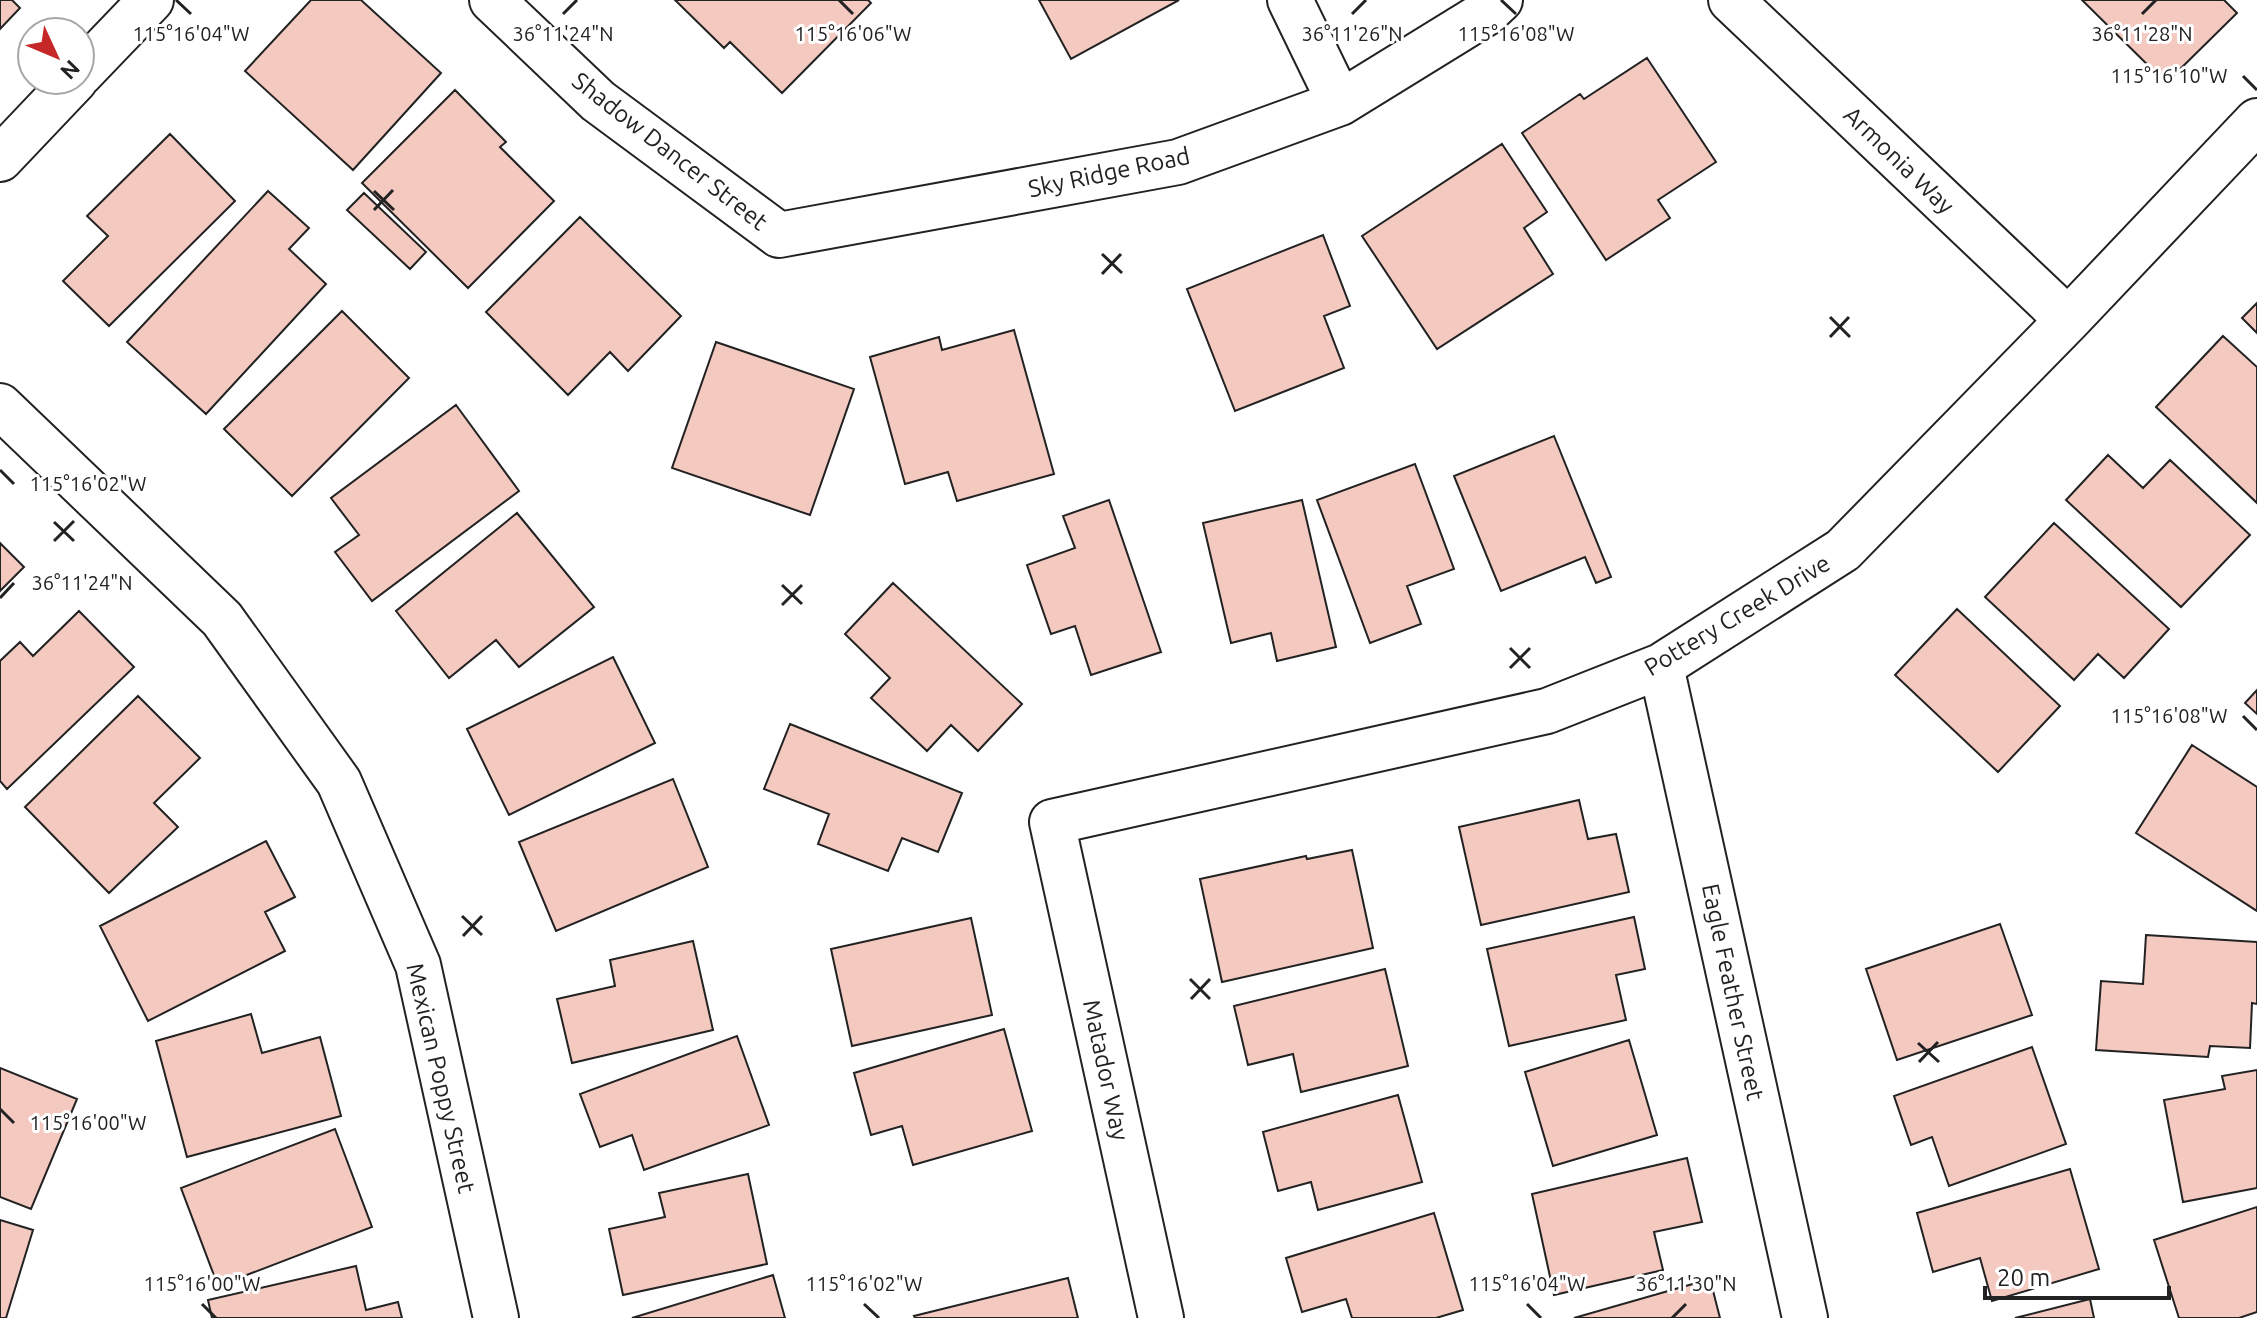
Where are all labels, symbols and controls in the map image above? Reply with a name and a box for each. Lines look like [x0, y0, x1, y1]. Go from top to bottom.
north arrow [16, 16, 96, 96]
text: 115°16'04"W [133, 22, 249, 45]
text: 36°11'24"N [512, 22, 614, 45]
text: 115°16'06"W [795, 22, 911, 45]
text: 36°11'26"N [1301, 22, 1403, 45]
text: 115°16'08"W [1458, 22, 1574, 45]
text: 36°11'28"N [2091, 22, 2193, 45]
text: N [56, 56, 85, 85]
text: 115°16'10"W [2111, 64, 2227, 87]
street label: Shadow Dancer Street [567, 67, 773, 236]
street label: Armonia Way [1838, 101, 1960, 219]
street label: Sky Ridge Road [1026, 142, 1192, 202]
text: 115°16'02"W [30, 472, 146, 495]
street label: Pottery Creek Drive [1639, 549, 1835, 681]
text: 36°11'24"N [31, 571, 133, 594]
text: 115°16'08"W [2111, 704, 2227, 727]
street label: Eagle Feather Street [1697, 881, 1769, 1103]
street label: Mexican Poppy Street [401, 961, 481, 1196]
street label: Matador Way [1078, 997, 1134, 1143]
text: 115°16'00"W [30, 1111, 146, 1134]
scale bar [1985, 1250, 2169, 1300]
text: 20 m [1997, 1264, 2050, 1291]
text: 115°16'00"W [144, 1272, 260, 1295]
text: 115°16'02"W [806, 1272, 922, 1295]
text: 115°16'04"W [1469, 1272, 1585, 1295]
text: 36°11'30"N [1635, 1272, 1737, 1295]

